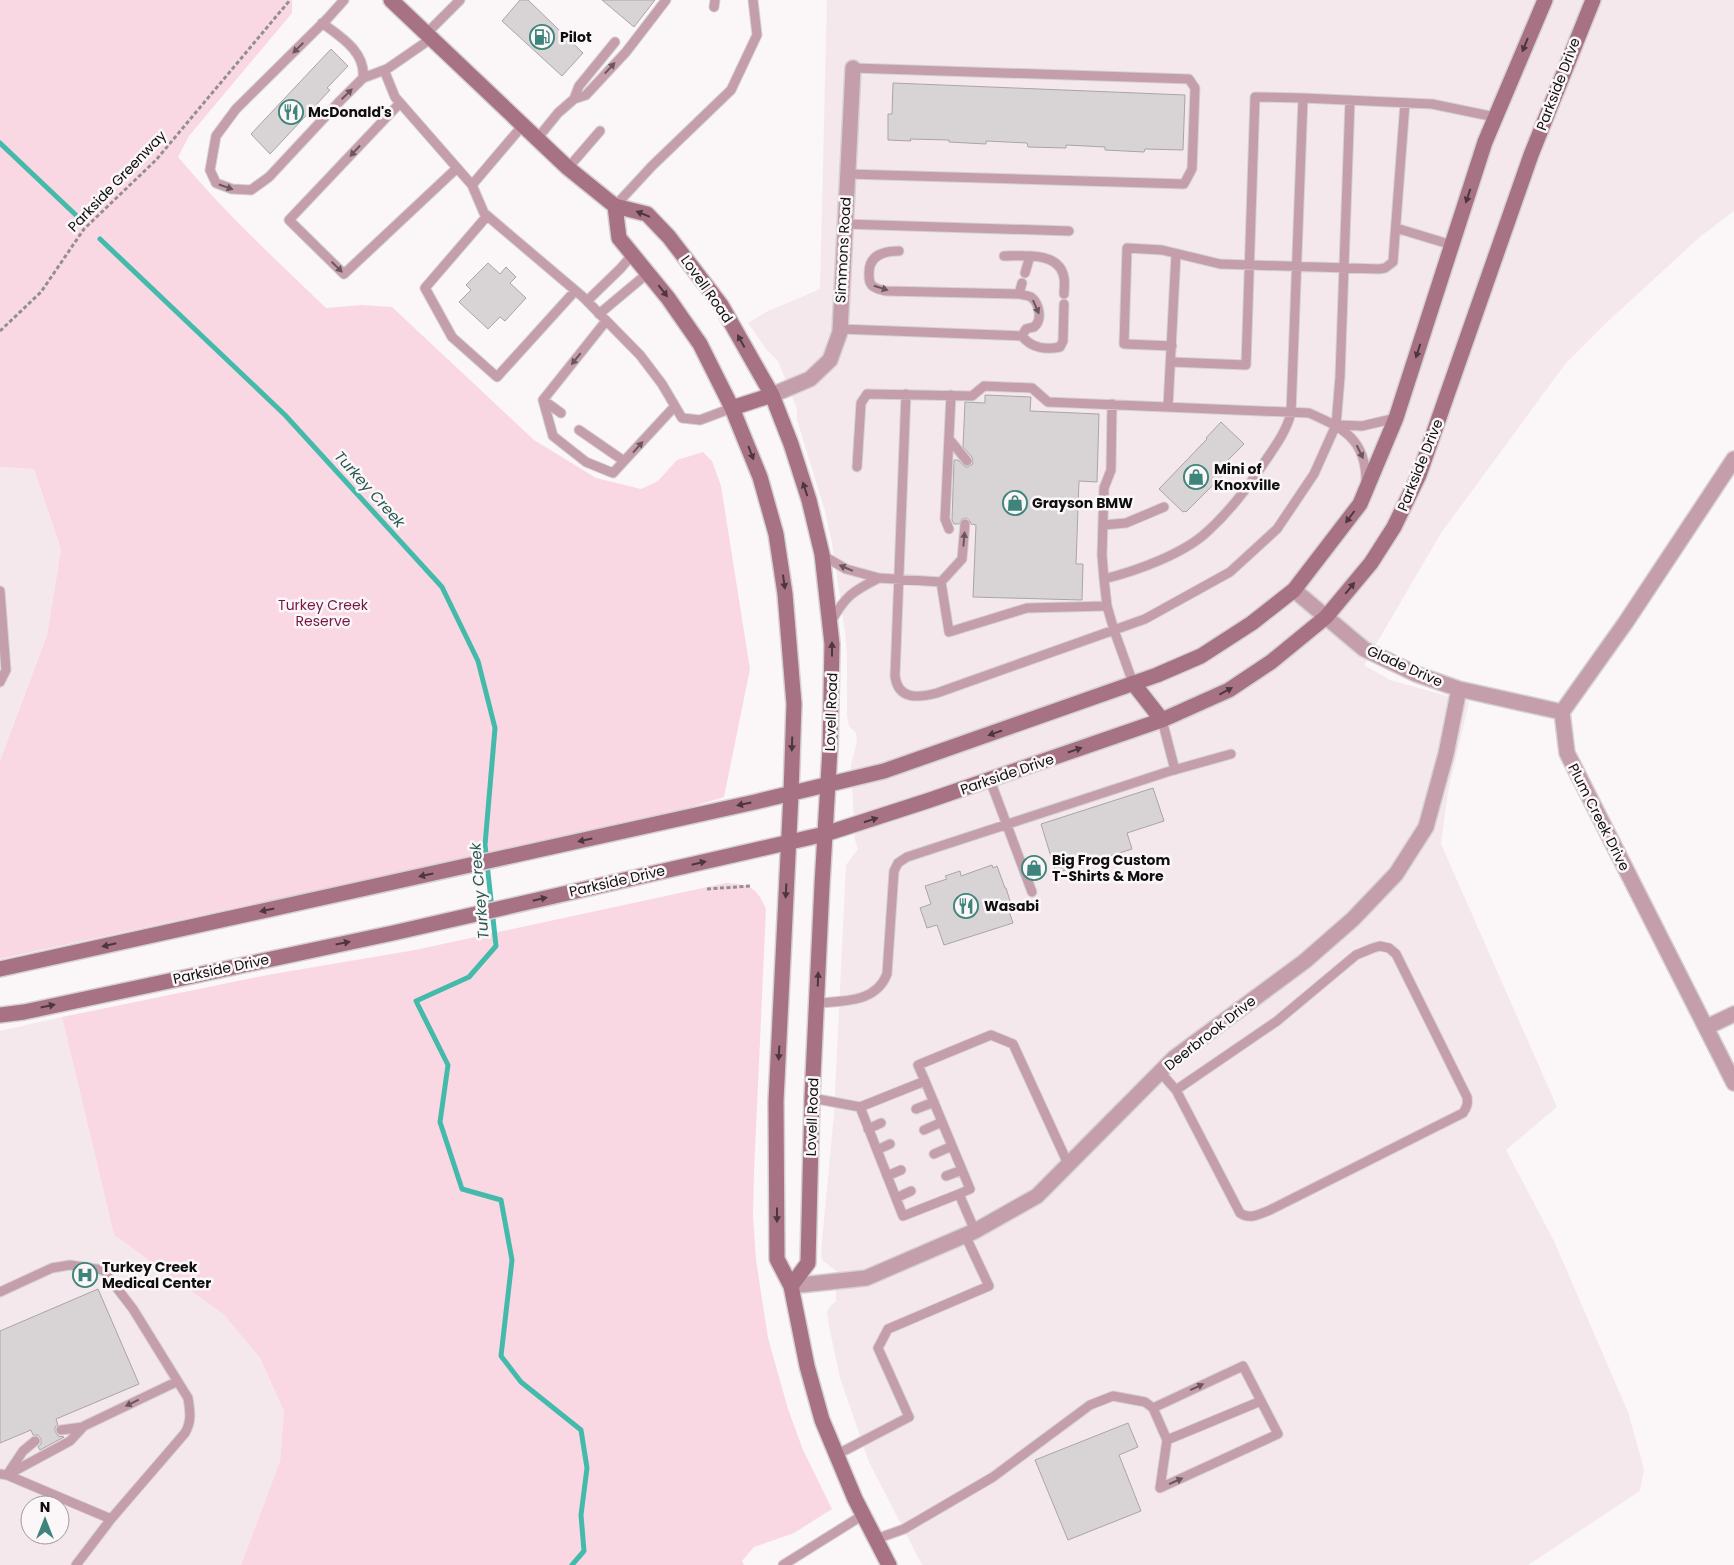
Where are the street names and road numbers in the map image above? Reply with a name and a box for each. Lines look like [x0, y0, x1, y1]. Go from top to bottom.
street label: Parkside Drive [1531, 34, 1585, 133]
street label: Parkside Greenway [63, 126, 171, 236]
street label: Simmons Road [830, 197, 856, 303]
street label: Lovell Road [676, 251, 738, 327]
street label: Parkside Drive [1392, 416, 1448, 514]
street label: Glade Drive [1364, 640, 1446, 692]
street label: Lovell Road [820, 672, 842, 752]
street label: Parkside Drive [958, 749, 1057, 799]
street label: Plum Creek Drive [1563, 760, 1635, 874]
street label: Parkside Drive [567, 860, 667, 902]
street label: Parkside Drive [171, 949, 271, 989]
street label: Deerbrook Drive [1160, 991, 1260, 1075]
street label: Lovell Road [801, 1077, 823, 1157]

